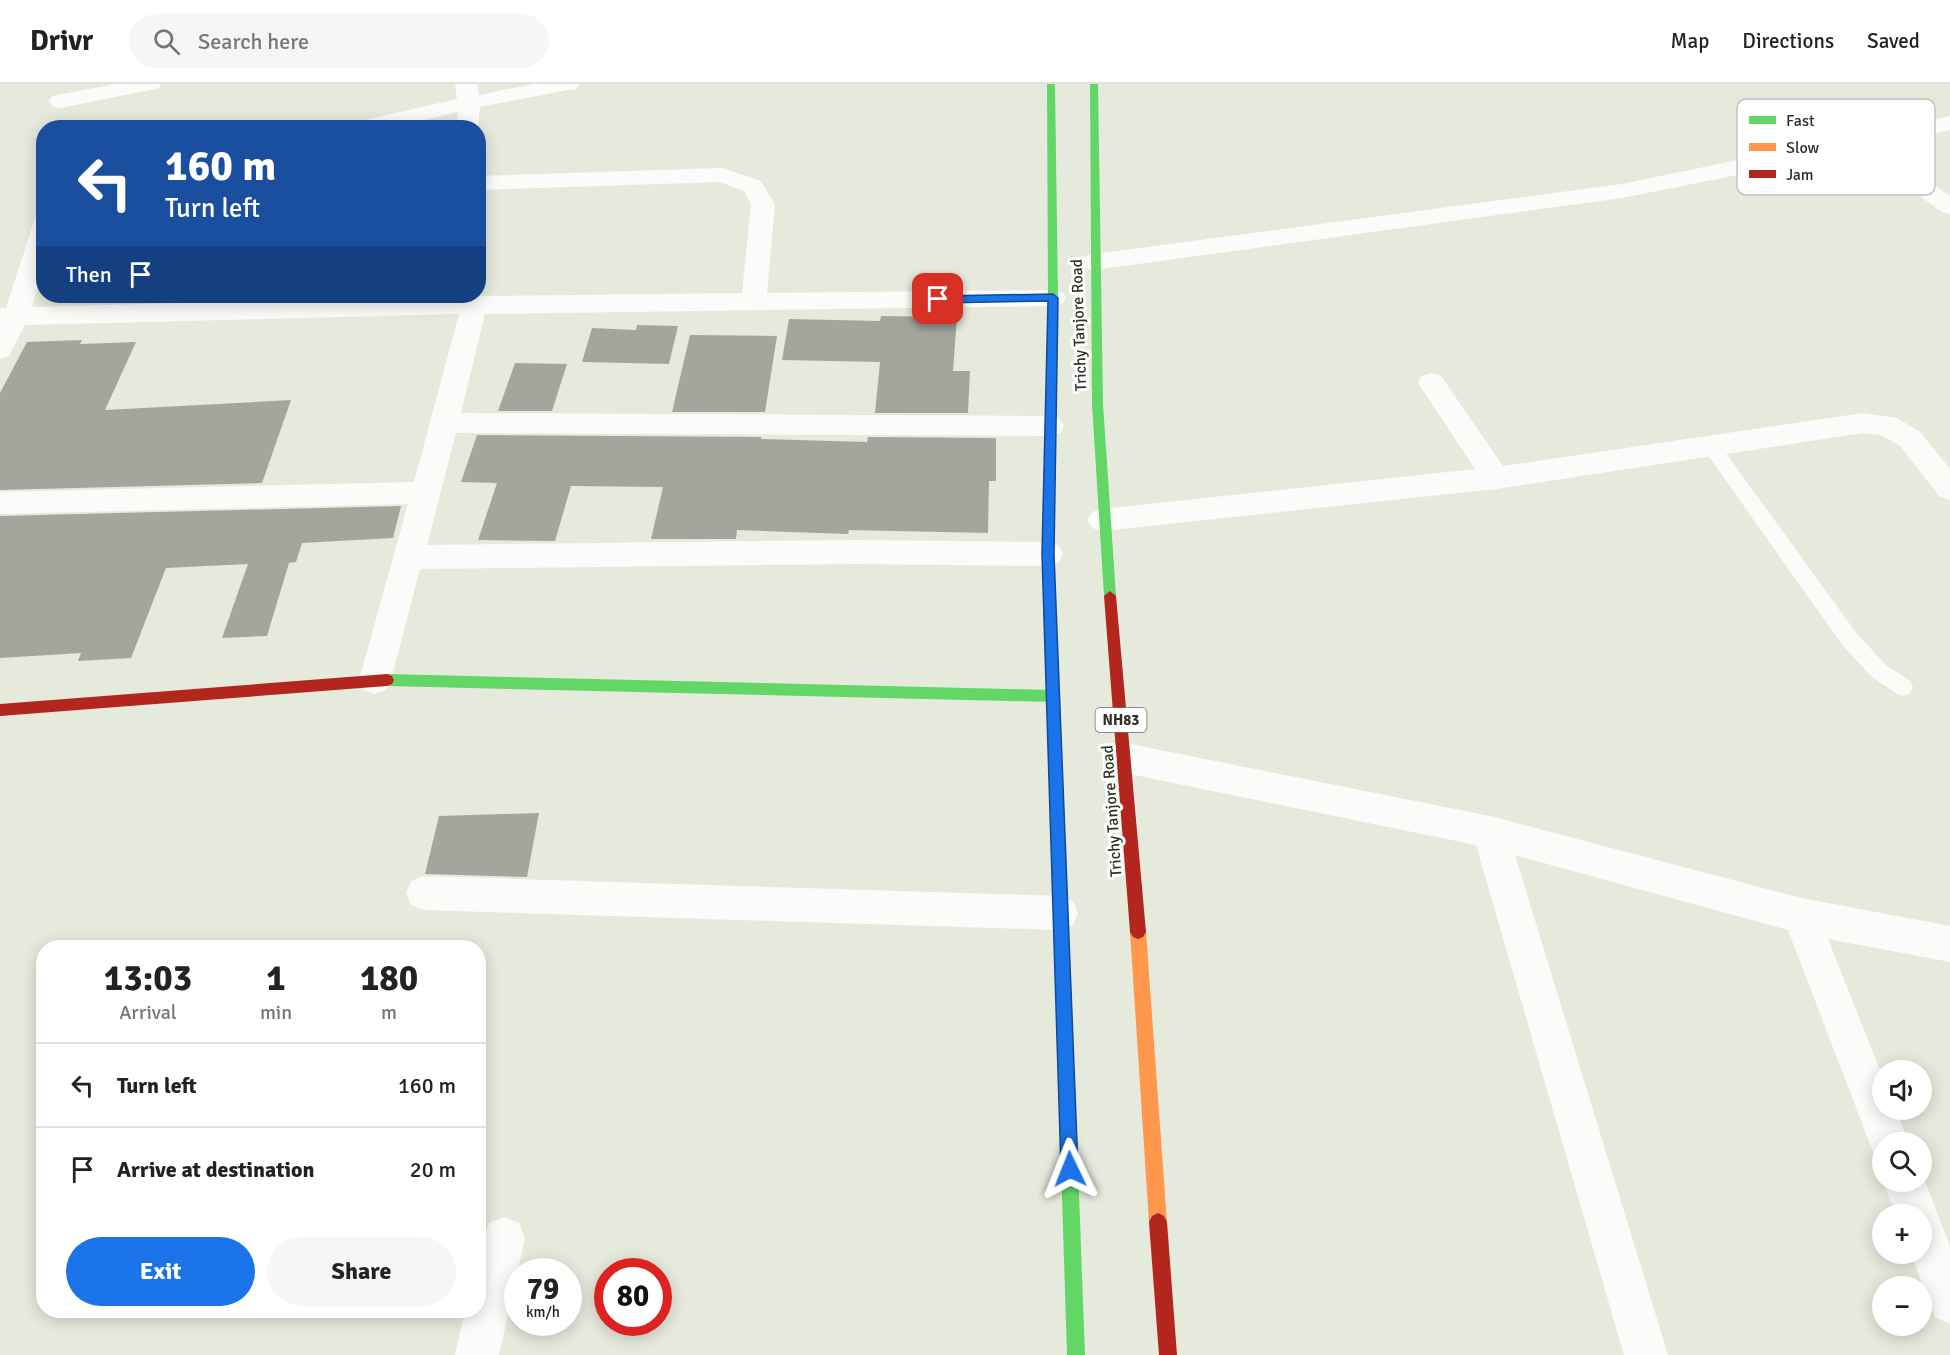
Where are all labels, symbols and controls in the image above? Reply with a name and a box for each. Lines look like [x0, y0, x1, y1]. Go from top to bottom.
search box [129, 14, 549, 68]
text: Drivr [30, 24, 93, 58]
icon: search [150, 25, 183, 58]
text: Search here [198, 28, 309, 55]
text: Map [1671, 28, 1709, 54]
text: Directions [1742, 28, 1834, 54]
text: Saved [1867, 28, 1920, 54]
legend [1737, 99, 1935, 195]
text: Fast [1786, 111, 1815, 131]
text: Slow [1786, 138, 1820, 158]
text: 160 m [165, 141, 276, 192]
icon: left [66, 144, 144, 222]
text: Jam [1786, 165, 1814, 185]
text: Turn left [165, 192, 260, 225]
icon: arrive [124, 258, 157, 291]
street label: Trichy Tanjore Road [1067, 259, 1091, 391]
text: Then [66, 261, 112, 288]
pin [912, 273, 963, 324]
icon: arrive [921, 282, 954, 315]
road number: NH83 [1096, 708, 1146, 732]
street label: Trichy Tanjore Road [1097, 744, 1127, 878]
text: 13:03 [104, 956, 192, 1001]
text: 1 [266, 956, 286, 1001]
text: 180 [360, 956, 418, 1001]
text: Arrival [119, 1000, 177, 1025]
text: min [260, 1000, 292, 1025]
text: m [381, 1000, 397, 1025]
map controls [1872, 1060, 1932, 1336]
button: sound [1872, 1060, 1932, 1120]
icon: left [66, 1069, 99, 1102]
text: Turn left [117, 1072, 197, 1099]
text: 160 m [398, 1072, 456, 1099]
button: search [1872, 1132, 1932, 1192]
position arrow [1038, 1137, 1102, 1201]
icon: arrive [66, 1153, 99, 1186]
text: Arrive at destination [117, 1156, 314, 1183]
text: 20 m [410, 1156, 456, 1183]
button: + [1872, 1204, 1932, 1264]
button: Exit [66, 1237, 255, 1306]
button: Share [267, 1237, 456, 1306]
speed limit sign: 80 [594, 1258, 672, 1336]
text: 79 [527, 1271, 559, 1308]
button: − [1872, 1276, 1932, 1336]
text: km/h [526, 1303, 560, 1321]

